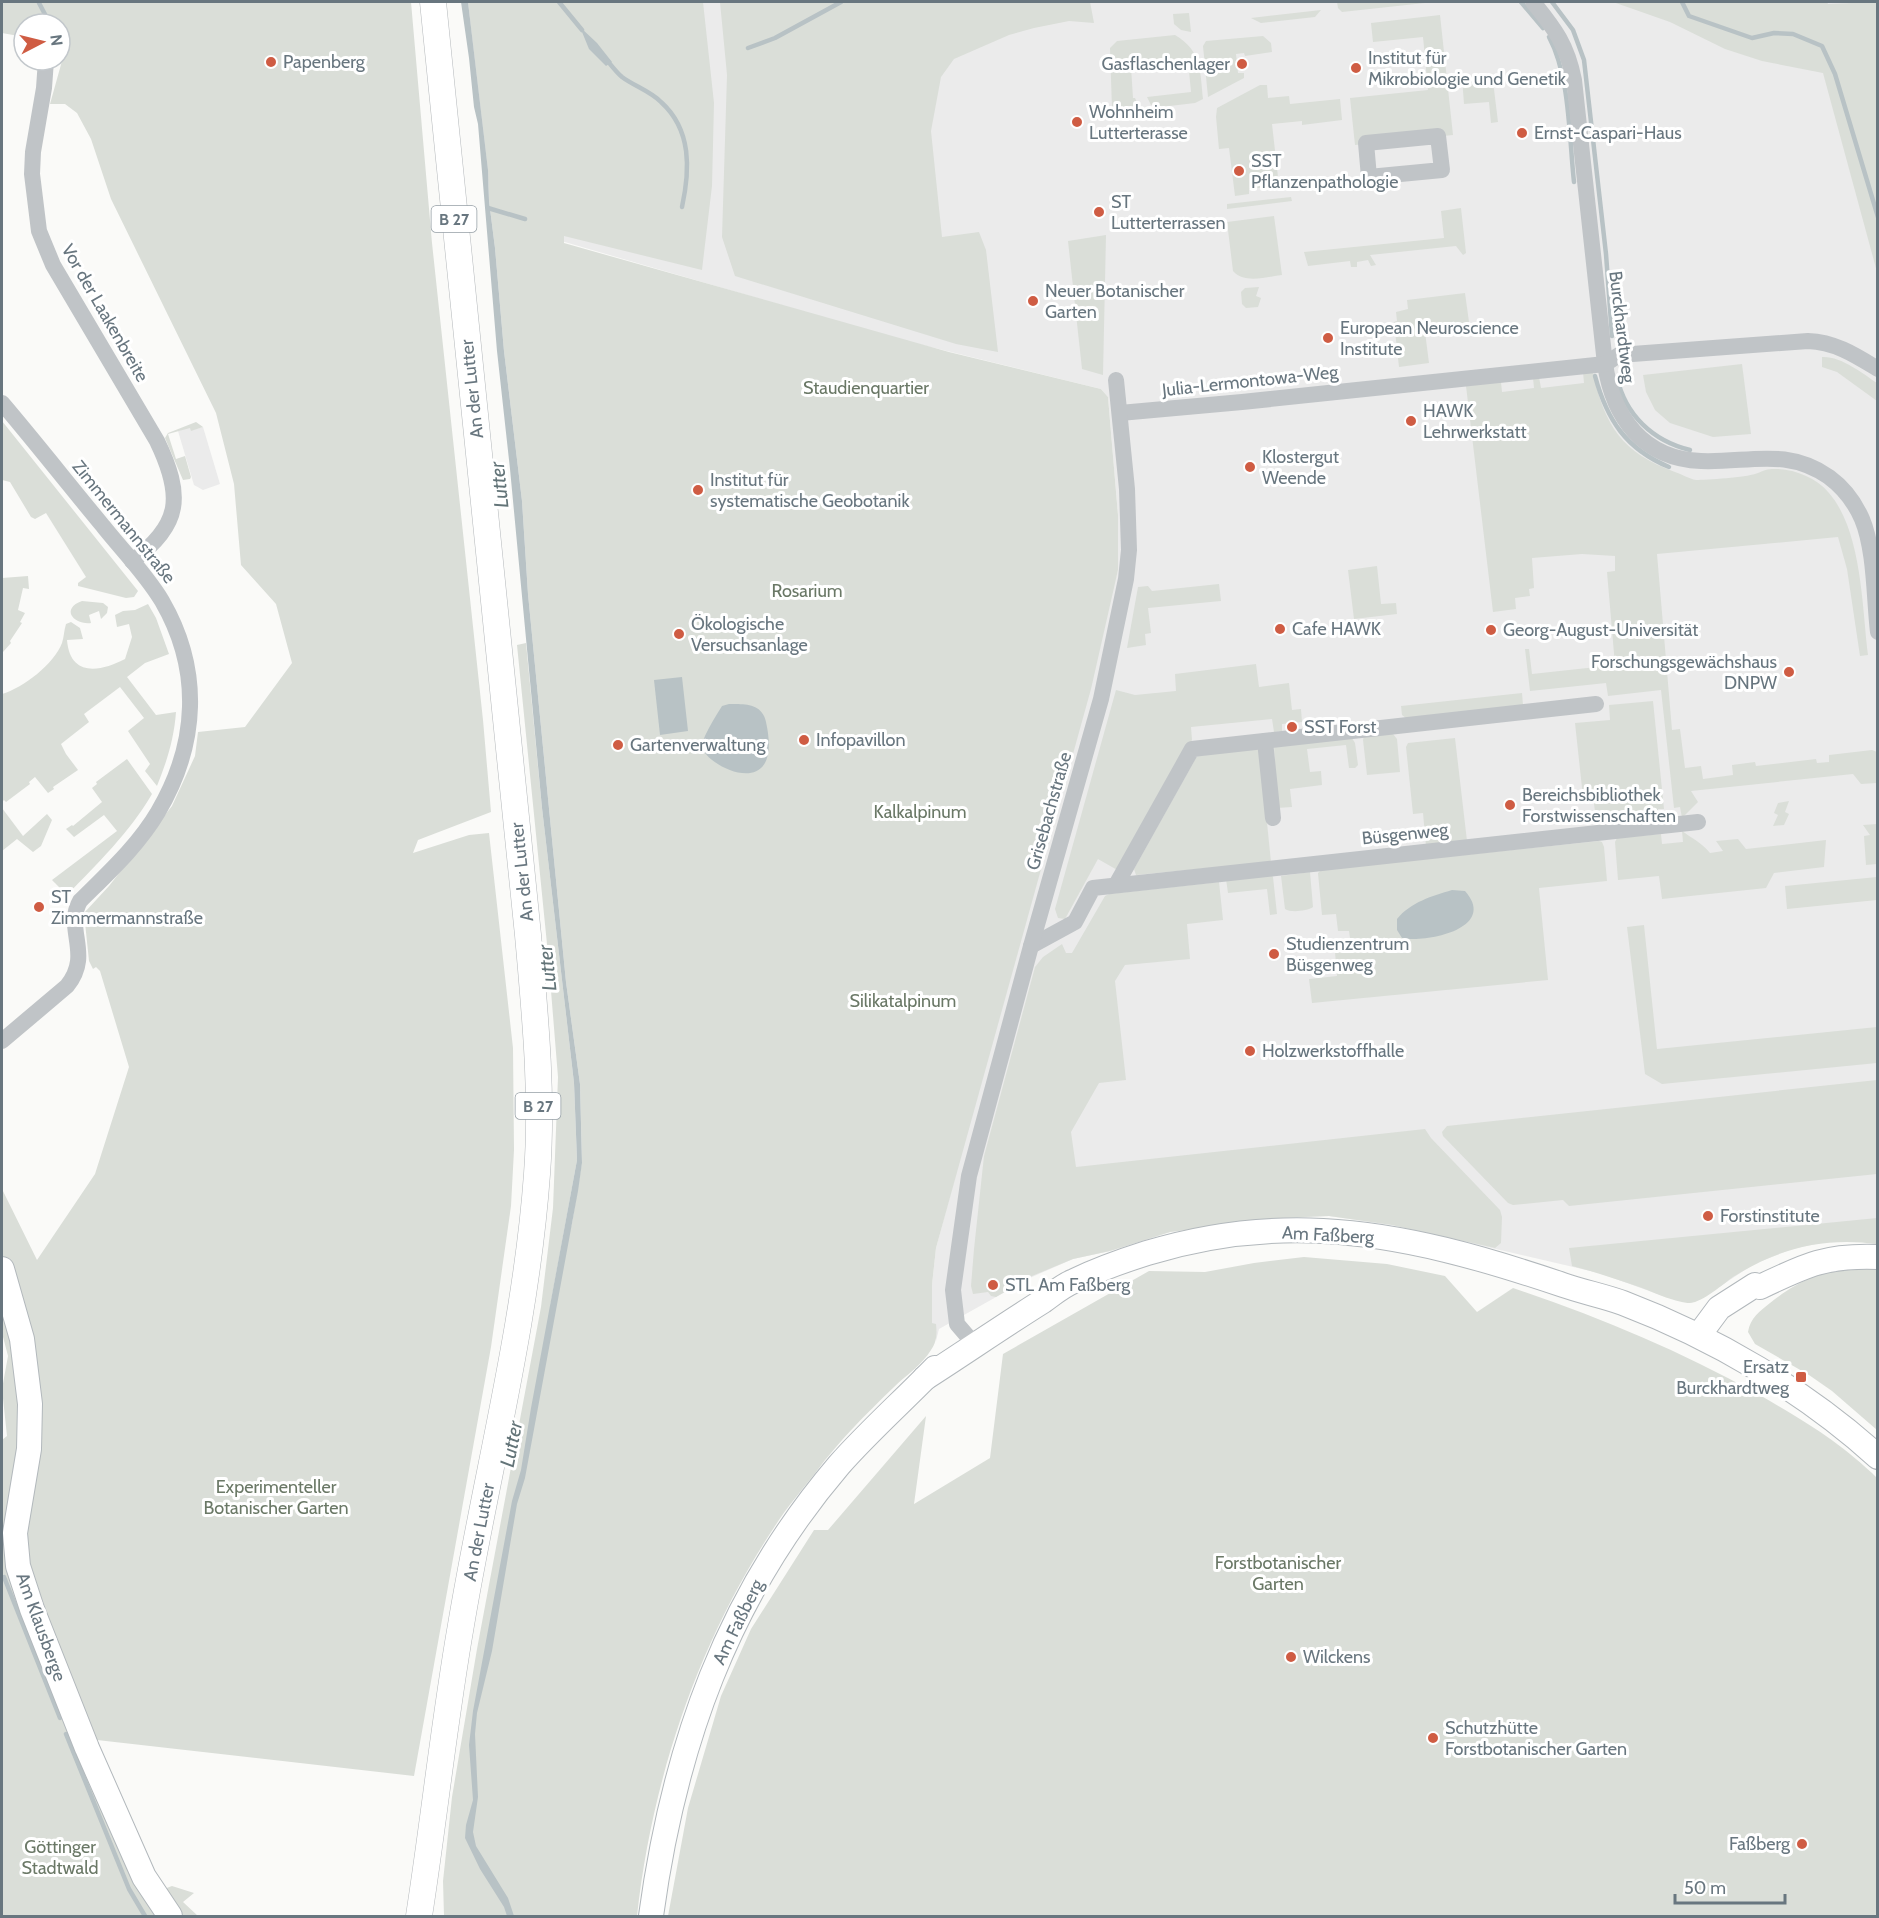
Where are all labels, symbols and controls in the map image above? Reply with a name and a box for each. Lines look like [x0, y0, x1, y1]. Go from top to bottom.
north arrow [12, 12, 72, 72]
text: N [46, 33, 67, 47]
place label: Institut für Mikrobiologie und Genetik [1368, 47, 1567, 90]
place label: Papenberg [283, 51, 366, 73]
place label: Gasflaschenlager [1102, 53, 1230, 75]
marker: Papenberg [264, 55, 278, 69]
marker: Gasflaschenlager [1235, 57, 1249, 71]
marker: Institut für Mikrobiologie und Genetik [1349, 61, 1363, 75]
place label: Wohnheim Lutterterasse [1089, 101, 1188, 144]
marker: Wohnheim Lutterterasse [1070, 115, 1084, 129]
place label: Ernst-Caspari-Haus [1534, 122, 1682, 144]
marker: Ernst-Caspari-Haus [1515, 126, 1529, 140]
place label: SST Pflanzenpathologie [1251, 150, 1398, 193]
marker: SST Pflanzenpathologie [1232, 164, 1246, 178]
place label: ST Lutterterrassen [1111, 191, 1226, 234]
marker: ST Lutterterrassen [1092, 205, 1106, 219]
road number: B 27 [432, 206, 476, 232]
street label: Vor der Laakenbreite [57, 240, 153, 386]
street label: Burckhardtweg [1604, 270, 1640, 385]
place label: Neuer Botanischer Garten [1045, 280, 1185, 323]
marker: Neuer Botanischer Garten [1026, 294, 1040, 308]
place label: European Neuroscience Institute [1340, 317, 1519, 360]
marker: European Neuroscience Institute [1321, 331, 1335, 345]
street label: An der Lutter [456, 338, 488, 440]
street label: Julia-Lermontowa-Weg [1160, 361, 1340, 401]
park label: Staudienquartier [803, 377, 929, 399]
place label: HAWK Lehrwerkstatt [1423, 400, 1527, 443]
marker: HAWK Lehrwerkstatt [1404, 414, 1418, 428]
place label: Klostergut Weende [1262, 446, 1339, 489]
street label: Zimmermannstraße [68, 456, 180, 588]
water label: Lutter [485, 460, 513, 509]
marker: Klostergut Weende [1243, 460, 1257, 474]
place label: Institut für systematische Geobotanik [710, 469, 910, 512]
marker: Institut für systematische Geobotanik [691, 483, 705, 497]
park label: Rosarium [771, 580, 843, 602]
place label: Ökologische Versuchsanlage [691, 613, 808, 656]
place label: Cafe HAWK [1292, 618, 1382, 640]
place label: Georg-August-Universität [1503, 619, 1698, 641]
marker: Cafe HAWK [1273, 622, 1287, 636]
marker: Georg-August-Universität [1484, 623, 1498, 637]
marker: Ökologische Versuchsanlage [672, 627, 686, 641]
place label: Forschungsgewächshaus DNPW [1591, 651, 1777, 694]
marker: Forschungsgewächshaus DNPW [1782, 665, 1796, 679]
place label: SST Forst [1304, 716, 1376, 738]
marker: SST Forst [1285, 720, 1299, 734]
place label: Infopavillon [816, 729, 905, 751]
marker: Infopavillon [797, 733, 811, 747]
place label: Gartenverwaltung [630, 734, 766, 756]
marker: Gartenverwaltung [611, 738, 625, 752]
street label: Grisebachstraße [1022, 749, 1076, 873]
place label: Bereichsbibliothek Forstwissenschaften [1522, 784, 1676, 827]
marker: Bereichsbibliothek Forstwissenschaften [1503, 798, 1517, 812]
park label: Kalkalpinum [873, 801, 967, 823]
street label: Büsgenweg [1361, 818, 1450, 849]
street label: An der Lutter [506, 821, 538, 923]
place label: ST Zimmermannstraße [51, 886, 203, 929]
marker: ST Zimmermannstraße [32, 900, 46, 914]
place label: Studienzentrum Büsgenweg [1286, 933, 1409, 976]
water label: Lutter [533, 943, 561, 992]
marker: Studienzentrum Büsgenweg [1267, 947, 1281, 961]
park label: Silikatalpinum [850, 990, 956, 1012]
place label: Holzwerkstoffhalle [1262, 1040, 1404, 1062]
marker: Holzwerkstoffhalle [1243, 1044, 1257, 1058]
road number: B 27 [516, 1093, 560, 1119]
place label: Forstinstitute [1720, 1205, 1820, 1227]
marker: Forstinstitute [1701, 1209, 1715, 1223]
street label: Am Faßberg [1281, 1222, 1376, 1248]
place label: STL Am Faßberg [1005, 1274, 1131, 1296]
marker: STL Am Faßberg [986, 1278, 1000, 1292]
place label: Ersatz Burckhardtweg [1676, 1356, 1790, 1399]
marker: Ersatz Burckhardtweg [1794, 1370, 1808, 1384]
water label: Lutter [495, 1418, 527, 1469]
park label: Experimenteller Botanischer Garten [203, 1476, 349, 1519]
street label: An der Lutter [459, 1481, 499, 1583]
park label: Forstbotanischer Garten [1215, 1552, 1341, 1595]
street label: Am Klausberge [11, 1570, 71, 1684]
street label: Am Faßberg [708, 1575, 769, 1668]
place label: Wilckens [1303, 1646, 1370, 1668]
marker: Wilckens [1284, 1650, 1298, 1664]
place label: Schutzhütte Forstbotanischer Garten [1445, 1717, 1627, 1760]
marker: Schutzhütte Forstbotanischer Garten [1426, 1731, 1440, 1745]
place label: Faßberg [1729, 1833, 1791, 1855]
park label: Göttinger Stadtwald [22, 1836, 98, 1879]
marker: Faßberg [1795, 1837, 1809, 1851]
scale bar [1675, 1867, 1784, 1905]
text: 50 m [1684, 1877, 1726, 1899]

